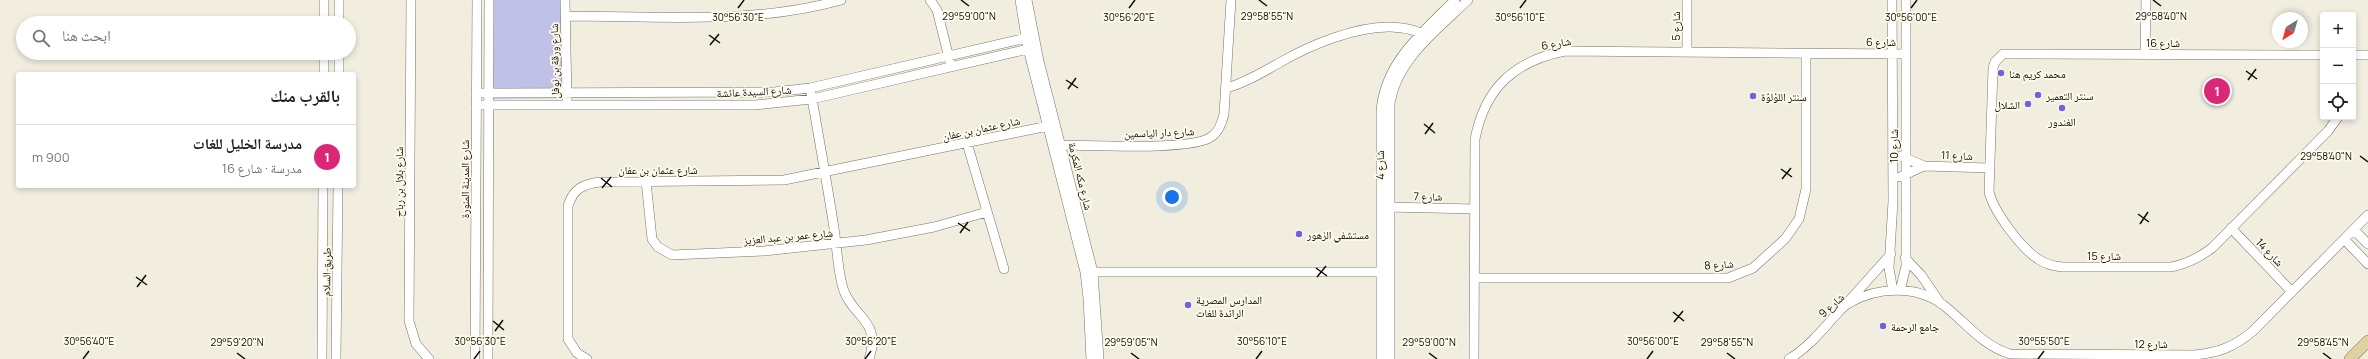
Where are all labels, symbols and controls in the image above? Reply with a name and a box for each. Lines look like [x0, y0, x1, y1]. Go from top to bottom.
text: 29°59'00"N [942, 9, 996, 23]
text: 29°58'55"N [1241, 9, 1293, 23]
text: 29°58'40"N [2135, 9, 2187, 23]
text: 30°56'30"E [712, 10, 764, 24]
text: 30°56'20"E [1103, 10, 1155, 24]
text: 30°56'10"E [1495, 10, 1545, 24]
text: 30°56'00"E [1885, 10, 1937, 24]
street label: شارع 5 [1668, 11, 1683, 41]
north arrow [2272, 12, 2308, 48]
map controls [2320, 12, 2356, 120]
button: + [2320, 12, 2356, 48]
search box [16, 16, 356, 60]
street label: شارع ورقة بن نوفل [546, 23, 562, 99]
text: ابحث هنا [62, 25, 111, 46]
icon: search [30, 27, 52, 49]
street label: شارع 6 [1540, 33, 1572, 53]
street label: شارع 6 [1866, 34, 1896, 49]
street label: شارع 16 [2146, 35, 2180, 50]
button: − [2320, 48, 2356, 84]
place label: محمد كريم هنا [2009, 66, 2066, 82]
marker: محمد كريم هنا [1996, 68, 2006, 78]
pin: 1 [2204, 76, 2230, 106]
street label: شارع السيدة عائشة [716, 82, 792, 100]
text: بالقرب منك [270, 84, 340, 107]
button: locate [2320, 84, 2356, 120]
place label: سنتر التعمير [2045, 88, 2093, 103]
place label: سنتر اللؤلؤة [1761, 89, 1807, 104]
marker: سنتر التعمير [2033, 90, 2043, 100]
marker: سنتر اللؤلؤة [1748, 91, 1758, 101]
place label: الشلال [1995, 97, 2020, 112]
marker: الشلال [2023, 99, 2033, 109]
marker: الغندور [2057, 103, 2067, 113]
street label: شارع عثمان بن عفان [941, 112, 1021, 144]
place label: الغندور [2047, 114, 2076, 129]
street label: شارع دار الياسمين [1123, 123, 1195, 141]
street label: شارع 10 [1886, 129, 1901, 163]
text: مدرسة الخليل للغات [193, 133, 302, 154]
street label: شارع المدينة المنورة [457, 140, 472, 218]
street label: شارع مكه المكرمة [1065, 141, 1097, 211]
street label: شارع بلال بن رباح [391, 147, 406, 217]
street label: شارع 11 [1941, 147, 1973, 163]
text: 900 m [32, 148, 70, 166]
text: 1 [324, 148, 330, 166]
text: 29°58'40"N [2300, 149, 2352, 163]
street label: شارع 4 [1372, 150, 1387, 180]
text: مدرسة · شارع 16 [222, 159, 302, 177]
street label: شارع عثمان بن عفان [618, 162, 698, 177]
your location [1162, 187, 1182, 207]
street label: شارع 7 [1414, 188, 1442, 204]
street label: شارع عمر بن عبد العزيز [742, 225, 833, 247]
place label: مستشفي الزهور [1306, 227, 1369, 243]
marker: مستشفي الزهور [1294, 229, 1304, 239]
street label: شارع 14 [2253, 235, 2287, 269]
street label: طريق السلام [318, 247, 334, 297]
street label: شارع 15 [2087, 248, 2121, 263]
street label: شارع 8 [1704, 255, 1734, 273]
street label: شارع 9 [1815, 289, 1847, 321]
place label: المدارس المصرية الرائدة للغات [1196, 292, 1262, 320]
marker: المدارس المصرية الرائدة للغات [1183, 300, 1193, 310]
place label: جامع الرحمة [1891, 319, 1939, 334]
marker: جامع الرحمة [1878, 321, 1888, 331]
text: 30°56'40"E [64, 334, 115, 348]
text: 30°56'30"E [454, 334, 506, 348]
text: 30°56'20"E [845, 334, 897, 348]
text: 30°56'10"E [1237, 334, 1287, 348]
text: 30°56'00"E [1627, 334, 1679, 348]
text: 30°55'50"E [2018, 334, 2070, 348]
text: 29°59'20"N [210, 335, 264, 349]
text: 29°59'05"N [1104, 335, 1158, 349]
text: 29°59'00"N [1402, 335, 1456, 349]
text: 29°58'55"N [1701, 335, 1753, 349]
text: 29°58'45"N [2297, 335, 2349, 349]
street label: شارع 12 [2134, 336, 2168, 351]

